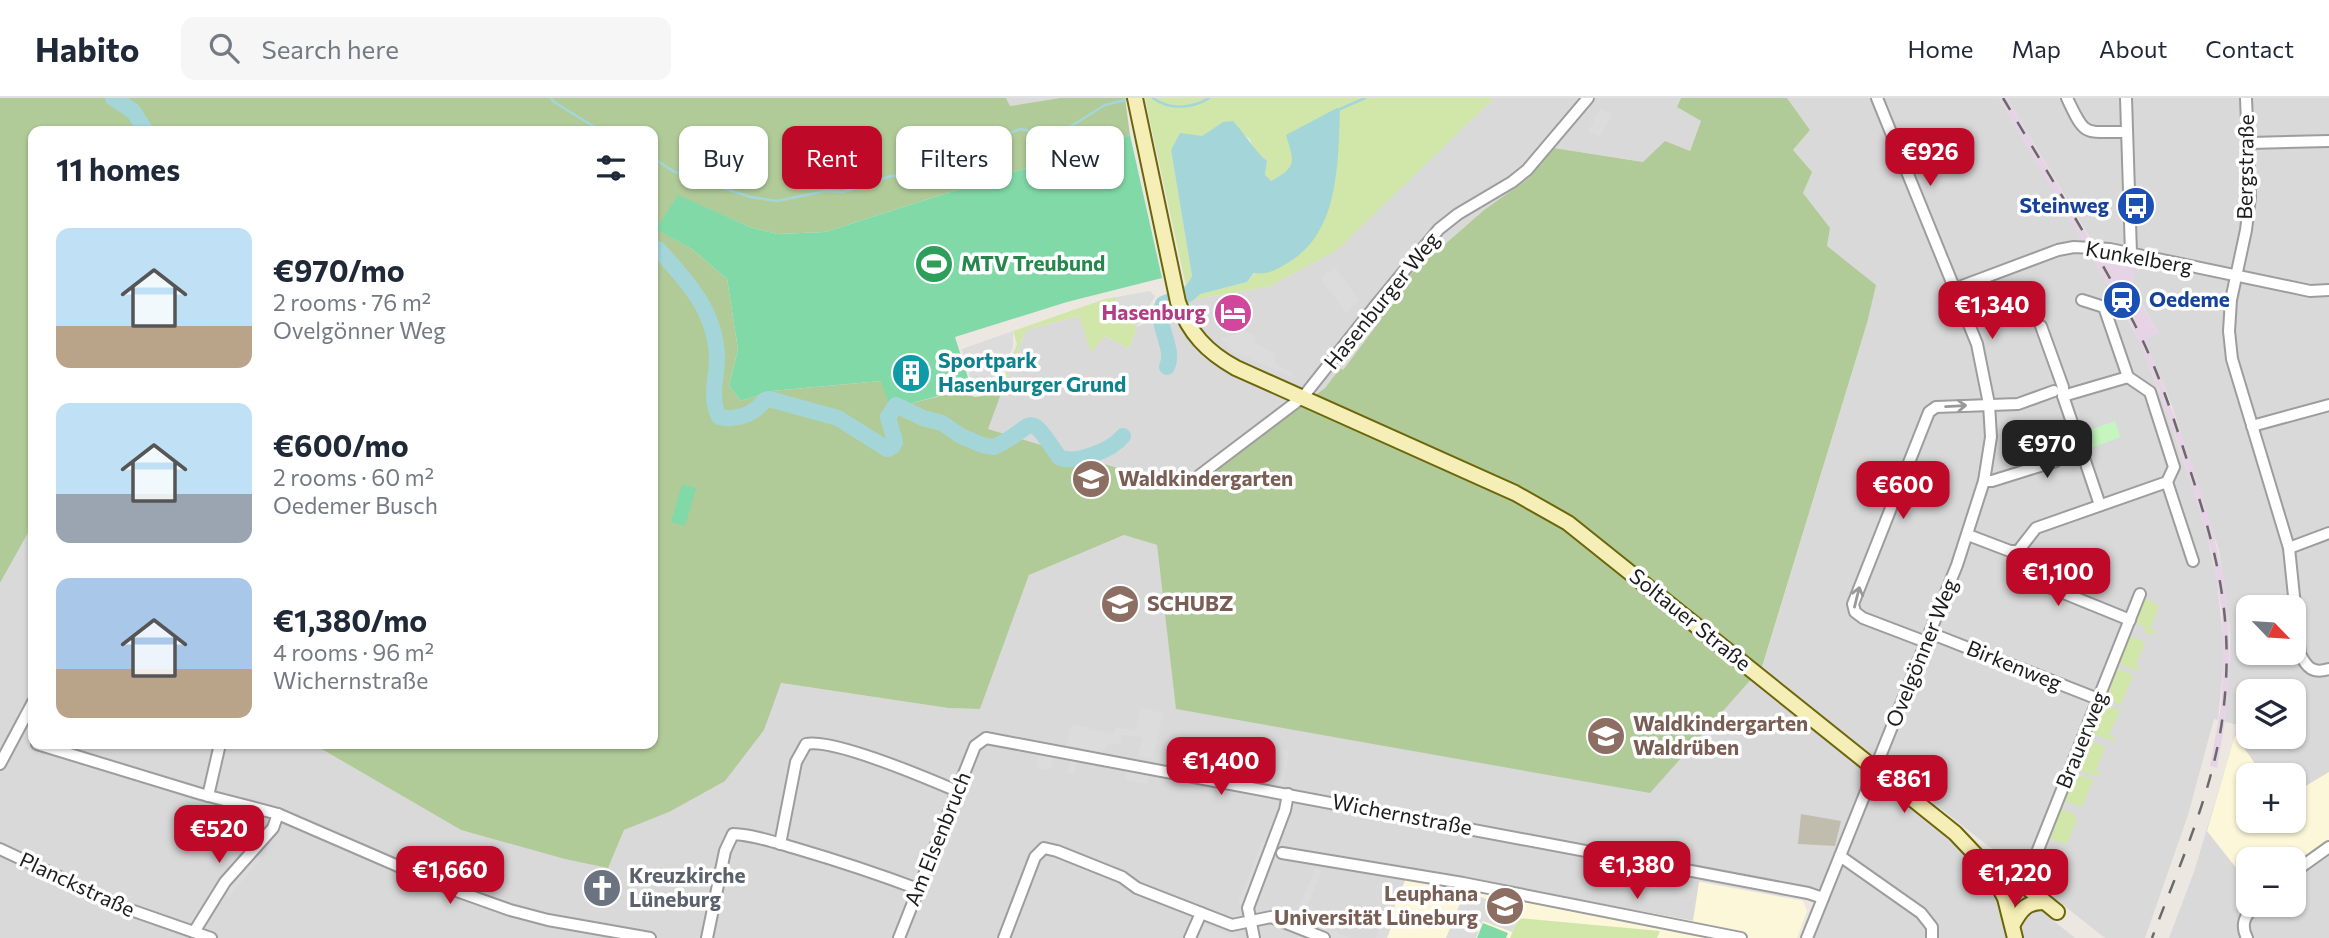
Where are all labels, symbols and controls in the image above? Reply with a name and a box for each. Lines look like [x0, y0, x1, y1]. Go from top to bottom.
search box [181, 17, 671, 80]
text: Habito [35, 28, 139, 69]
icon: search [205, 29, 243, 67]
text: Search here [261, 33, 399, 64]
text: Home [1908, 34, 1974, 63]
text: Map [2012, 34, 2061, 63]
text: About [2099, 34, 2167, 63]
text: Contact [2205, 34, 2294, 63]
street label: Bergstraße [2231, 114, 2258, 220]
chip: Buy [679, 126, 768, 189]
chip: Rent [782, 126, 882, 189]
chip: Filters [896, 126, 1012, 189]
chip: New [1026, 126, 1124, 189]
pin: €926 [1889, 129, 1971, 188]
text: €926 [1901, 137, 1959, 165]
icon: filters [592, 149, 630, 187]
text: 11 homes [56, 150, 180, 187]
bus stop icon: Steinweg [2115, 185, 2157, 227]
place label: Steinweg [2019, 192, 2109, 217]
street label: Hasenburger Weg [1318, 227, 1444, 374]
street label: Kunkelberg [2084, 235, 2195, 278]
sports icon: MTV Treubund [913, 243, 955, 285]
place label: MTV Treubund [961, 250, 1105, 275]
text: €970/mo [273, 251, 405, 288]
icon: home [112, 256, 196, 340]
station icon: Oedeme [2101, 279, 2143, 321]
pin: €1,340 [1935, 282, 2049, 341]
place label: Oedeme [2149, 286, 2230, 311]
text: 2 rooms · 76 m² [273, 288, 431, 316]
text: €1,340 [1954, 290, 2030, 318]
hotel icon: Hasenburg [1212, 292, 1254, 334]
place label: Hasenburg [1102, 299, 1206, 324]
text: Ovelgönner Weg [273, 316, 446, 344]
place label: Sportpark Hasenburger Grund [938, 347, 1126, 396]
building icon: Sportpark Hasenburger Grund [890, 352, 932, 394]
one-way arrow [1944, 399, 1966, 412]
pin: €970 [2006, 420, 2088, 480]
text: €600/mo [273, 426, 409, 463]
text: €970 [2018, 429, 2076, 457]
icon: home [112, 431, 196, 515]
school or university icon: Waldkindergarten [1070, 458, 1112, 500]
pin: €600 [1862, 462, 1944, 521]
text: 2 rooms · 60 m² [273, 463, 434, 491]
place label: Waldkindergarten [1118, 465, 1293, 490]
text: €600 [1873, 470, 1933, 498]
text: Oedemer Busch [273, 491, 438, 519]
pin: €1,100 [2001, 548, 2115, 608]
text: €1,100 [2022, 557, 2094, 585]
street label: Soltauer Straße [1625, 562, 1757, 675]
street label: Ovelgönner Weg [1879, 575, 1962, 730]
school or university icon: SCHUBZ [1099, 583, 1141, 625]
one-way arrow [1851, 587, 1864, 609]
place label: SCHUBZ [1147, 590, 1233, 615]
north arrow [2236, 595, 2306, 665]
map controls [2236, 595, 2306, 917]
text: €1,380/mo [273, 601, 427, 638]
icon: home [112, 606, 196, 690]
street label: Birkenweg [1964, 634, 2066, 695]
text: 4 rooms · 96 m² [273, 638, 434, 666]
text: Wichernstraße [273, 666, 428, 694]
button: layers [2236, 679, 2306, 749]
street label: Brauerweg [2050, 687, 2111, 792]
place label: Waldkindergarten Waldrüben [1633, 710, 1808, 759]
school or university icon: Waldkindergarten Waldrüben [1585, 715, 1627, 757]
pin: €1,400 [1164, 738, 1278, 797]
text: €1,400 [1183, 746, 1259, 774]
pin: €861 [1863, 756, 1945, 815]
button: + [2236, 763, 2306, 833]
text: €861 [1876, 764, 1932, 792]
street label: Am Elsenbruch [898, 768, 975, 909]
street label: Wichernstraße [1330, 788, 1474, 839]
pin: €520 [178, 806, 260, 865]
text: €520 [190, 814, 248, 842]
pin: €1,380 [1580, 842, 1694, 901]
street label: Planckstraße [16, 846, 139, 921]
pin: €1,660 [393, 846, 507, 906]
button: − [2236, 847, 2306, 917]
text: €1,380 [1599, 850, 1675, 878]
pin: €1,220 [1958, 850, 2072, 909]
text: €1,660 [412, 855, 488, 883]
text: €1,220 [1978, 858, 2052, 886]
place label: Kreuzkirche Lüneburg [629, 862, 746, 911]
church icon: Kreuzkirche Lüneburg [581, 867, 623, 909]
place label: Leuphana Universität Lüneburg [1274, 880, 1478, 929]
school or university icon: Leuphana Universität Lüneburg [1484, 885, 1526, 927]

